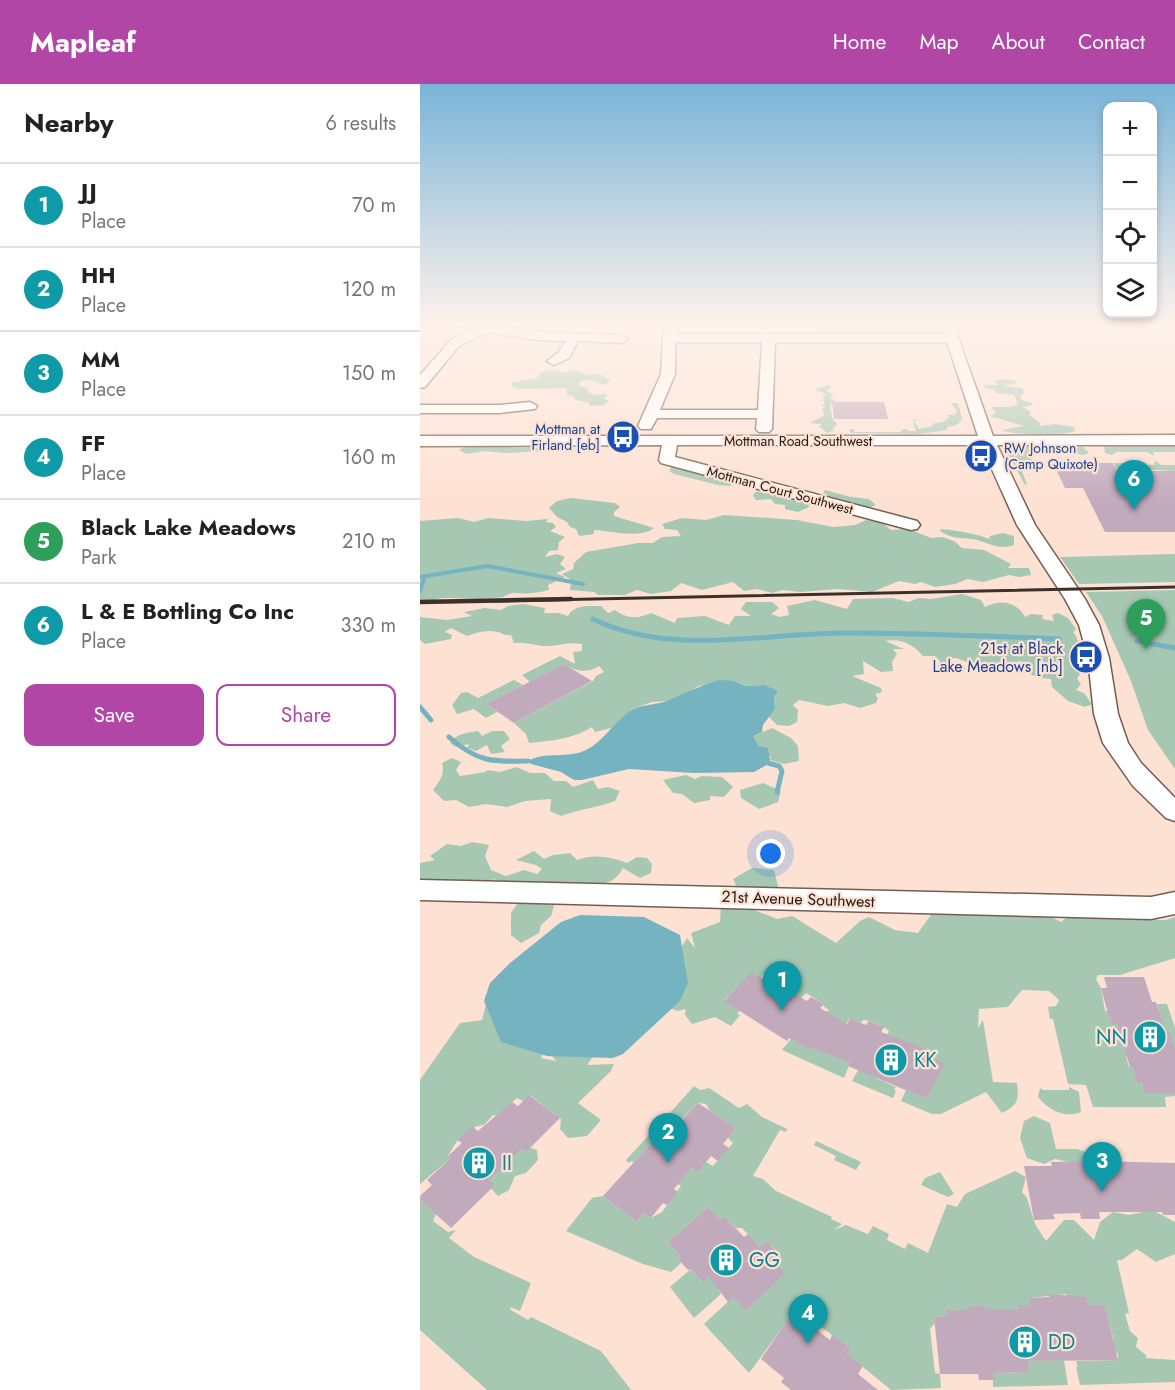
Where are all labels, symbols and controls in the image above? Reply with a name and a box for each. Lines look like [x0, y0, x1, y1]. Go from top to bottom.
text: Mapleaf [30, 22, 136, 63]
text: Home [833, 27, 886, 57]
text: Map [919, 27, 959, 57]
text: About [992, 27, 1045, 57]
text: Contact [1078, 27, 1145, 57]
map controls [1103, 102, 1157, 318]
button: + [1103, 102, 1157, 156]
text: Nearby [24, 104, 113, 142]
text: 6 results [326, 109, 396, 138]
button: − [1103, 156, 1157, 210]
text: JJ [81, 175, 97, 207]
text: 1 [38, 191, 49, 220]
text: 70 m [352, 191, 396, 220]
text: Place [81, 207, 126, 236]
button: locate [1103, 210, 1157, 264]
text: HH [81, 259, 116, 291]
button: layers [1103, 264, 1157, 318]
text: 2 [37, 275, 50, 304]
text: 120 m [342, 275, 396, 304]
text: Place [81, 291, 126, 320]
text: MM [81, 343, 120, 375]
text: 3 [37, 359, 50, 388]
text: 150 m [342, 359, 396, 388]
text: Place [81, 375, 126, 404]
place label: Mottman at Firland [eb] [531, 419, 601, 455]
bus stop icon: Mottman at Firland [eb] [605, 419, 641, 455]
text: FF [81, 427, 105, 459]
street label: Mottman Road Southwest [724, 431, 873, 451]
bus stop icon: RW Johnson (Camp Quixote) [963, 438, 999, 474]
place label: RW Johnson (Camp Quixote) [1004, 438, 1098, 474]
text: 4 [37, 443, 50, 472]
text: 160 m [342, 443, 396, 472]
text: Place [81, 459, 126, 488]
pin: 6 [1114, 460, 1154, 510]
street label: Mottman Court Southwest [705, 461, 856, 519]
text: Black Lake Meadows [81, 511, 296, 543]
text: 5 [37, 527, 50, 556]
text: 210 m [342, 527, 396, 556]
text: Park [81, 543, 117, 572]
text: L & E Bottling Co Inc [81, 595, 294, 627]
pin: 5 [1126, 600, 1166, 649]
text: 6 [37, 611, 50, 640]
text: 330 m [341, 611, 396, 640]
text: Place [81, 627, 126, 656]
place label: 21st at Black Lake Meadows [nb] [933, 637, 1064, 678]
bus stop icon: 21st at Black Lake Meadows [nb] [1068, 639, 1104, 675]
button: Save [24, 684, 204, 746]
button: Share [216, 684, 396, 746]
your location [756, 839, 785, 868]
street label: 21st Avenue Southwest [721, 885, 875, 913]
pin: 1 [762, 962, 802, 1011]
building icon: NN [1132, 1019, 1168, 1055]
place label: NN [1096, 1023, 1127, 1052]
building icon: KK [873, 1042, 909, 1078]
place label: KK [914, 1046, 937, 1075]
pin: 2 [648, 1114, 688, 1163]
pin: 3 [1082, 1142, 1122, 1192]
building icon: II [461, 1145, 497, 1181]
place label: II [502, 1149, 512, 1178]
building icon: GG [708, 1242, 744, 1278]
place label: GG [749, 1246, 780, 1275]
pin: 4 [788, 1294, 828, 1344]
building icon: DD [1007, 1324, 1043, 1360]
place label: DD [1048, 1328, 1075, 1357]

